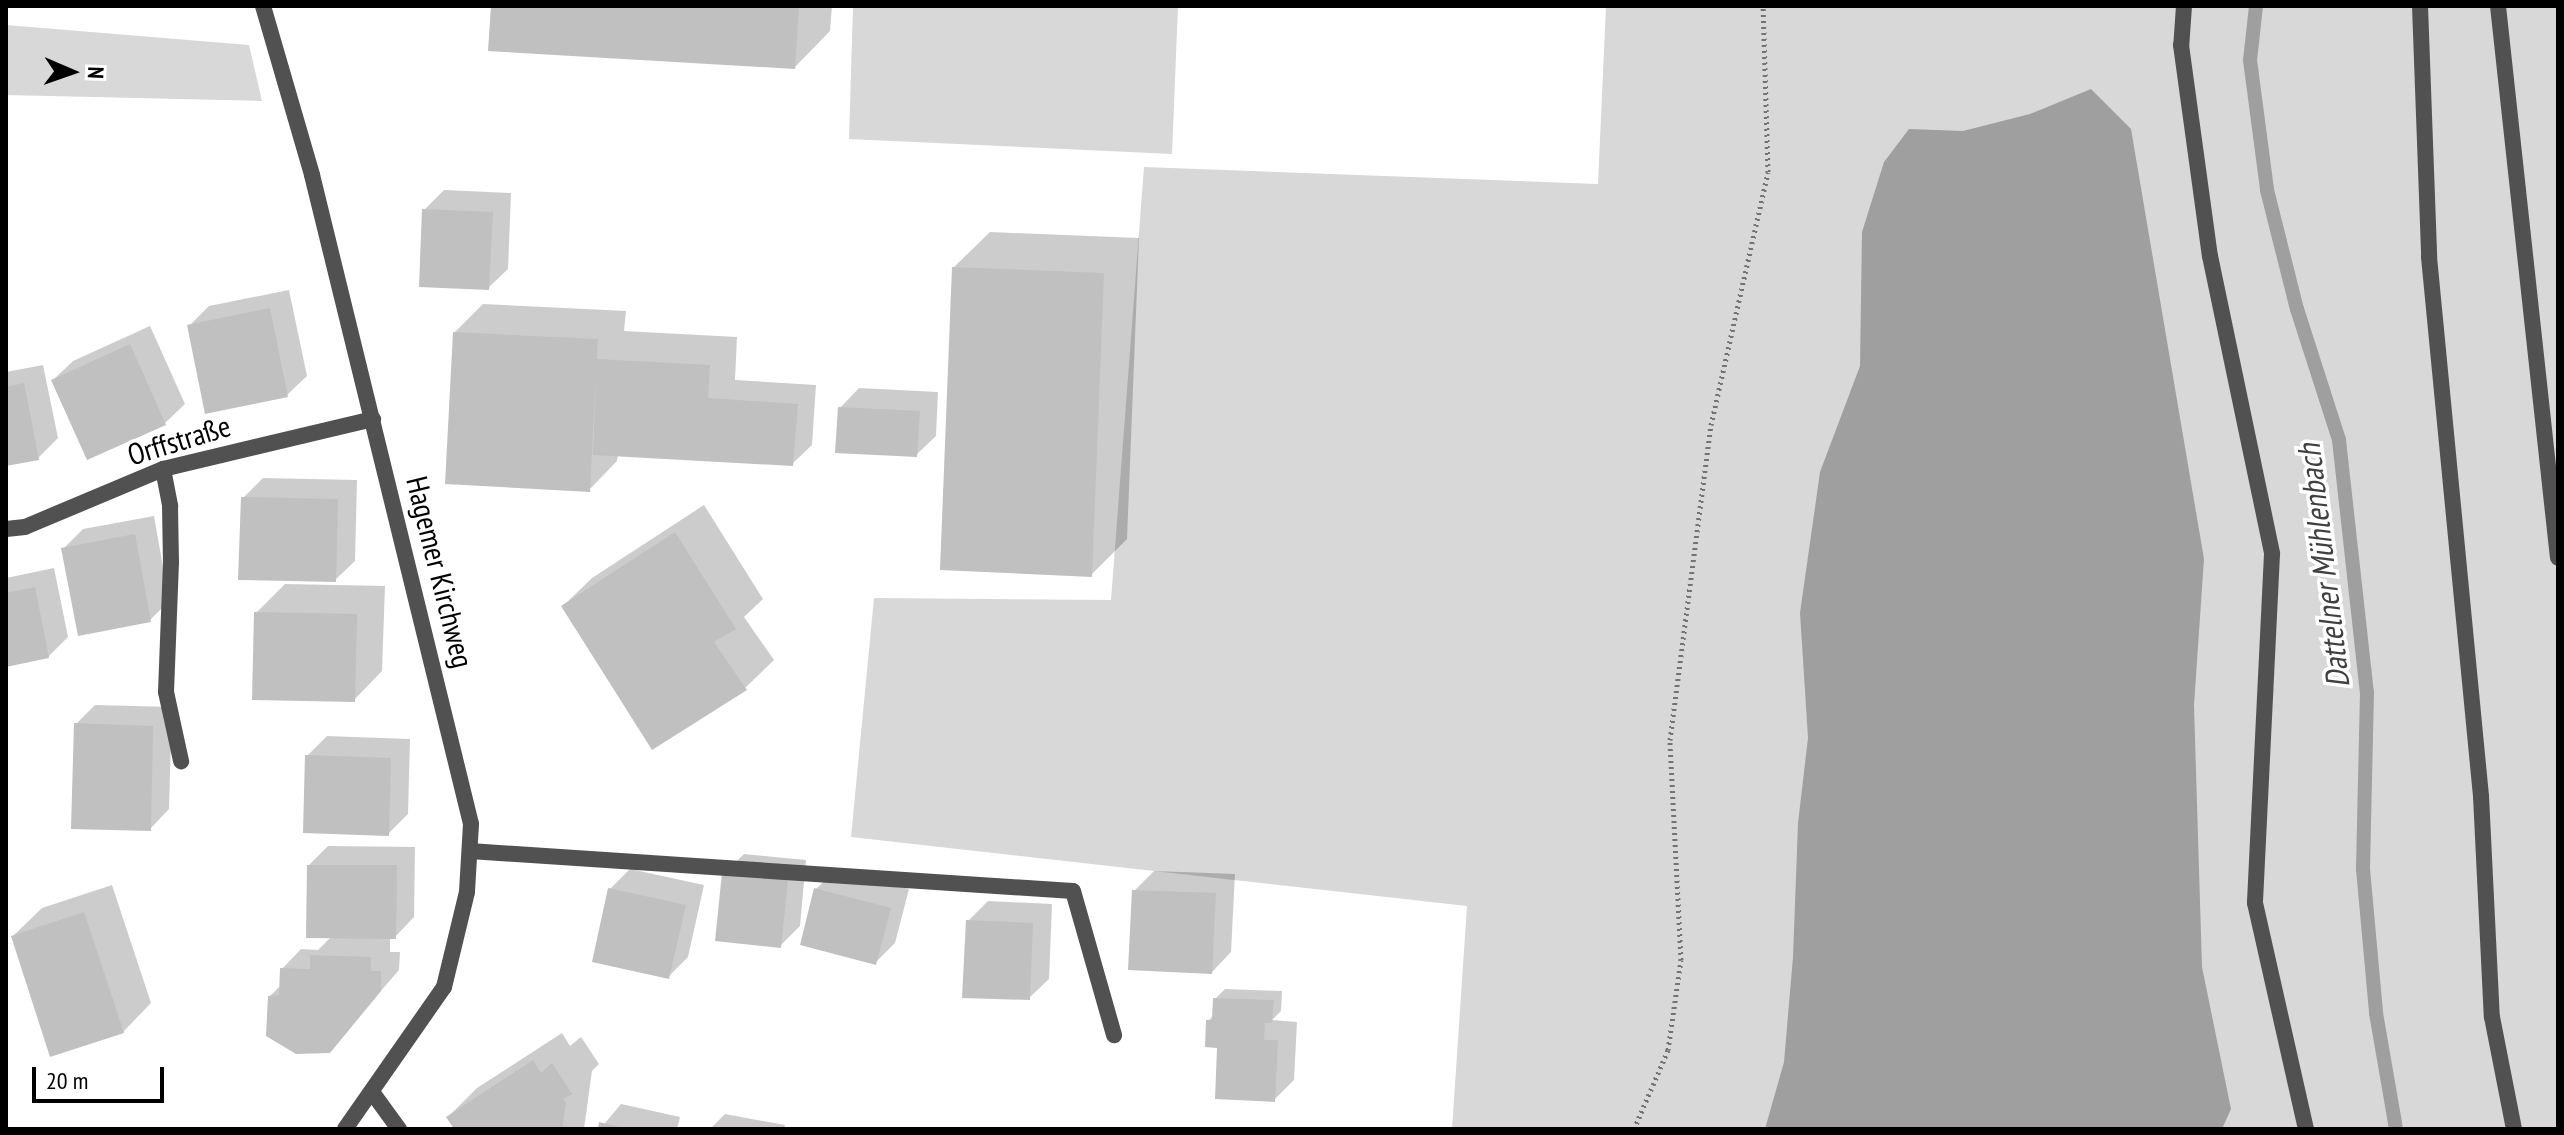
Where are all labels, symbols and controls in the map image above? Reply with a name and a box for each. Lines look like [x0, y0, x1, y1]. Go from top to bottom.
north arrow [32, 32, 112, 112]
text: N [82, 66, 110, 79]
street label: Orffstraße [123, 407, 235, 473]
water label: Dattelner Mühlenbach [2289, 442, 2357, 690]
street label: Hagemer Kirchweg [399, 473, 481, 671]
scale bar [36, 1051, 168, 1101]
text: 20 m [46, 1065, 88, 1096]

